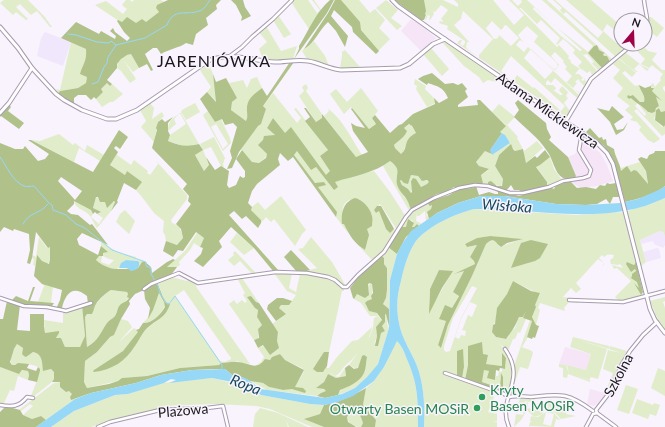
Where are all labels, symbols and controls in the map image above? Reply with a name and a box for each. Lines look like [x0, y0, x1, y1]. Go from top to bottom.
north arrow [613, 12, 653, 52]
text: N [630, 15, 643, 30]
district label: JARENIÓWKA [157, 51, 271, 70]
street label: Adama Mickiewicza [493, 68, 603, 152]
water label: Wisłoka [481, 194, 533, 216]
street label: Szkolna [600, 350, 636, 399]
water label: Ropa [228, 370, 264, 398]
place label: Kryty Basen MOSiR [490, 381, 575, 414]
marker: Kryty Basen MOSiR [477, 392, 487, 402]
street label: Plażowa [157, 399, 209, 421]
place label: Otwarty Basen MOSiR [330, 400, 469, 417]
marker: Otwarty Basen MOSiR [472, 403, 482, 413]

